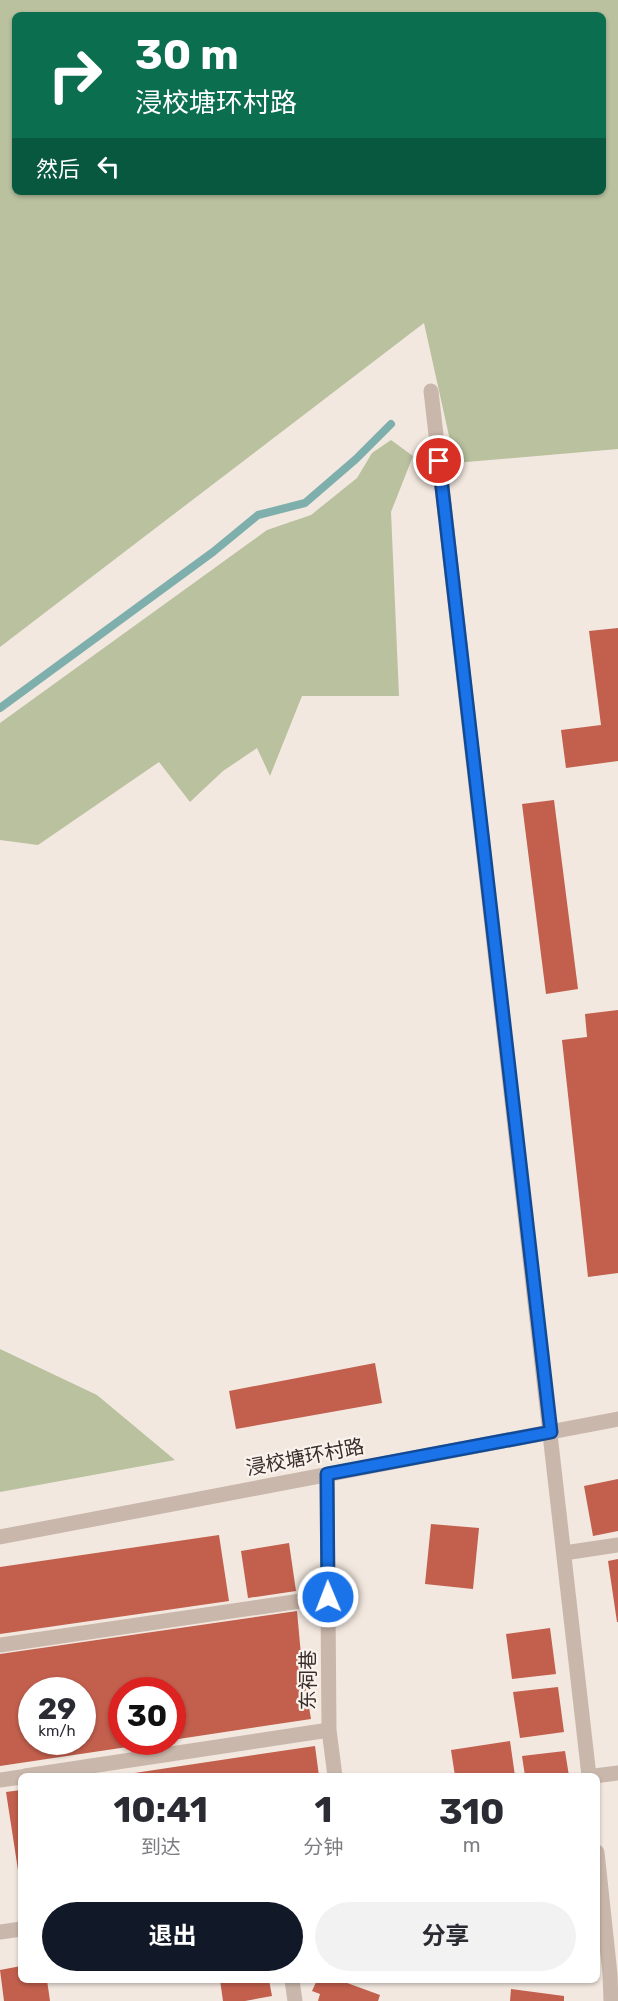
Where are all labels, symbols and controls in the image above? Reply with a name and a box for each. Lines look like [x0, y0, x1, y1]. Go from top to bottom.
text: 30 m [135, 30, 239, 80]
icon: right [36, 36, 114, 114]
text: 浸校塘环村路 [135, 87, 297, 119]
icon: left [92, 150, 125, 183]
text: 然后 [36, 156, 80, 183]
pin [413, 435, 464, 486]
icon: arrive [422, 444, 455, 477]
street label: 浸校塘环村路 [244, 1434, 366, 1480]
position arrow [296, 1565, 360, 1629]
street label: 东祠巷 [296, 1650, 320, 1710]
speed limit sign: 30 [108, 1677, 186, 1755]
text: 29 [38, 1691, 76, 1727]
text: km/h [38, 1722, 76, 1740]
text: 10:41 [113, 1788, 208, 1831]
text: 1 [314, 1788, 332, 1831]
text: 310 [439, 1790, 504, 1833]
text: m [463, 1833, 481, 1857]
text: 到达 [141, 1835, 181, 1859]
text: 分钟 [303, 1835, 343, 1859]
button: 退出 [42, 1902, 303, 1971]
button: 分享 [315, 1902, 576, 1971]

